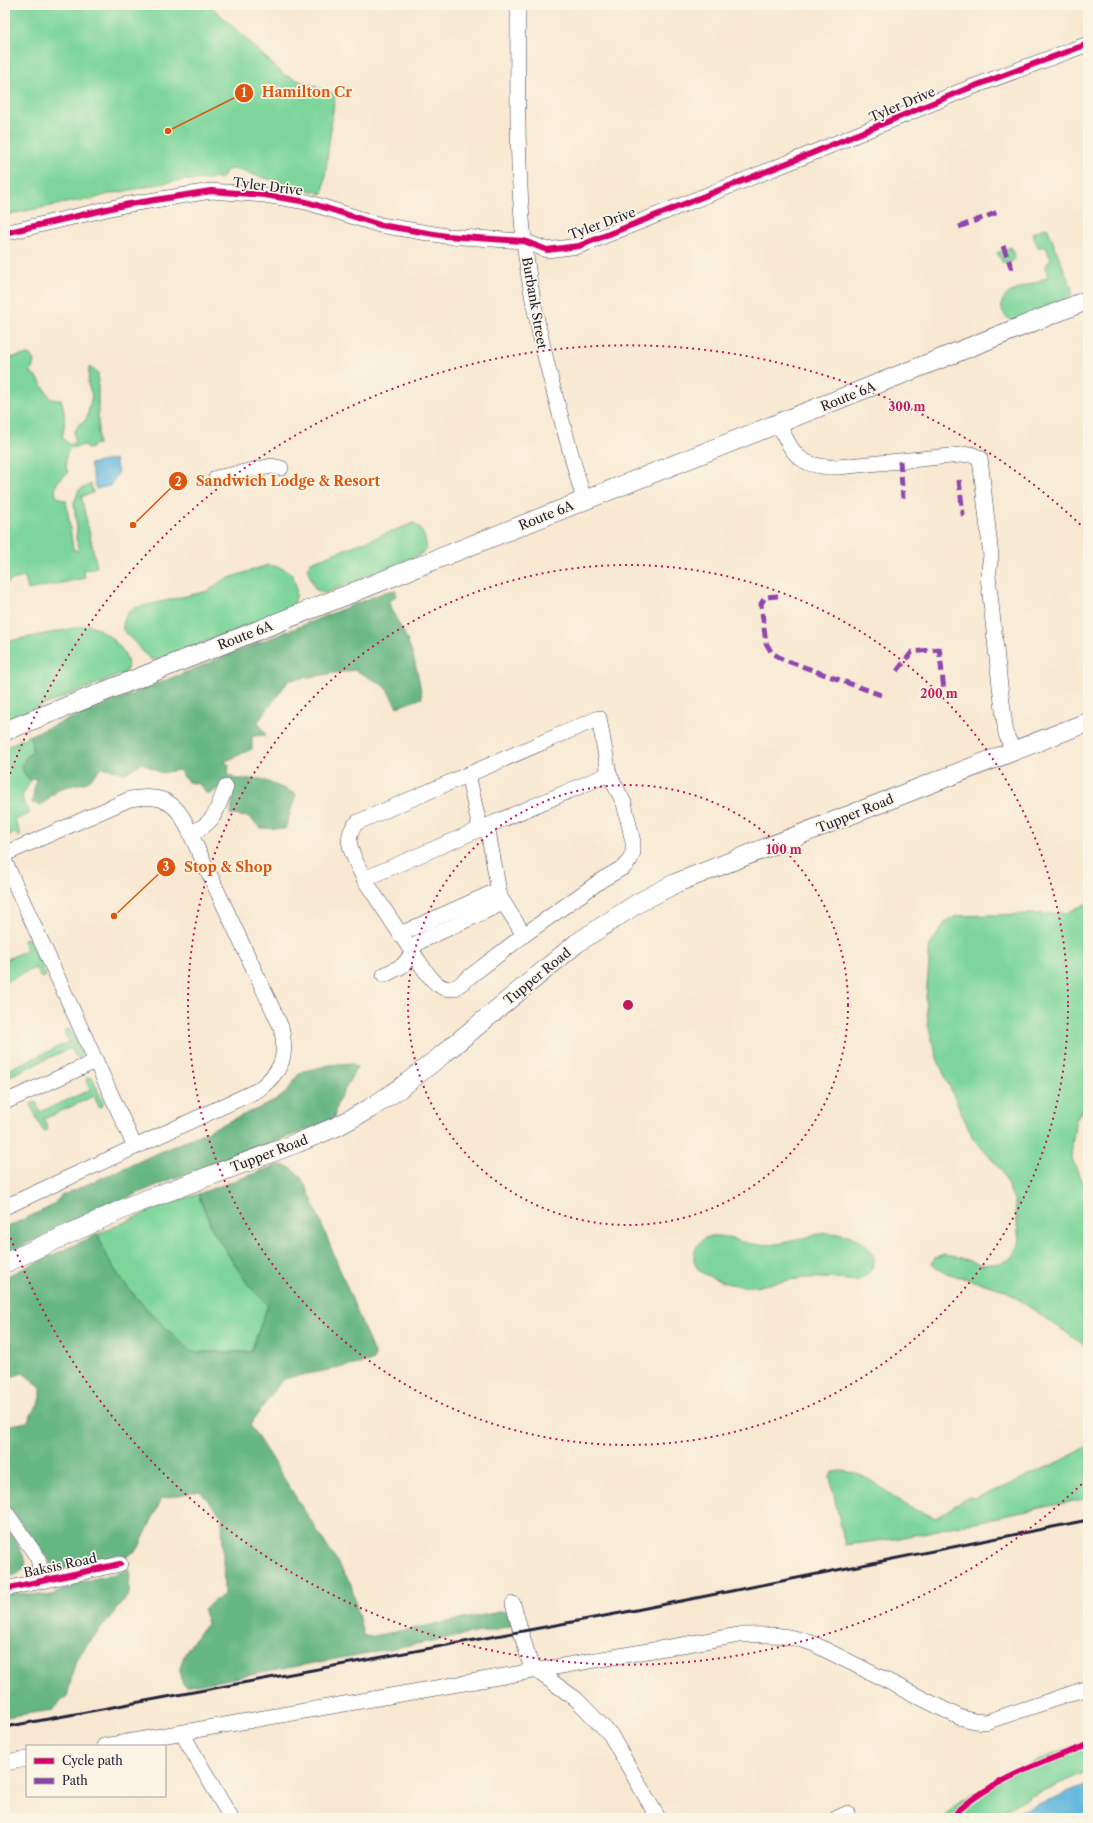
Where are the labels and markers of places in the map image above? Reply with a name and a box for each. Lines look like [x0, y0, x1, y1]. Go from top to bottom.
callout: Hamilton Cr [234, 80, 361, 106]
callout: Sandwich Lodge & Resort [168, 468, 388, 494]
callout: Stop & Shop [156, 854, 280, 880]
centre of rings [621, 998, 635, 1012]

